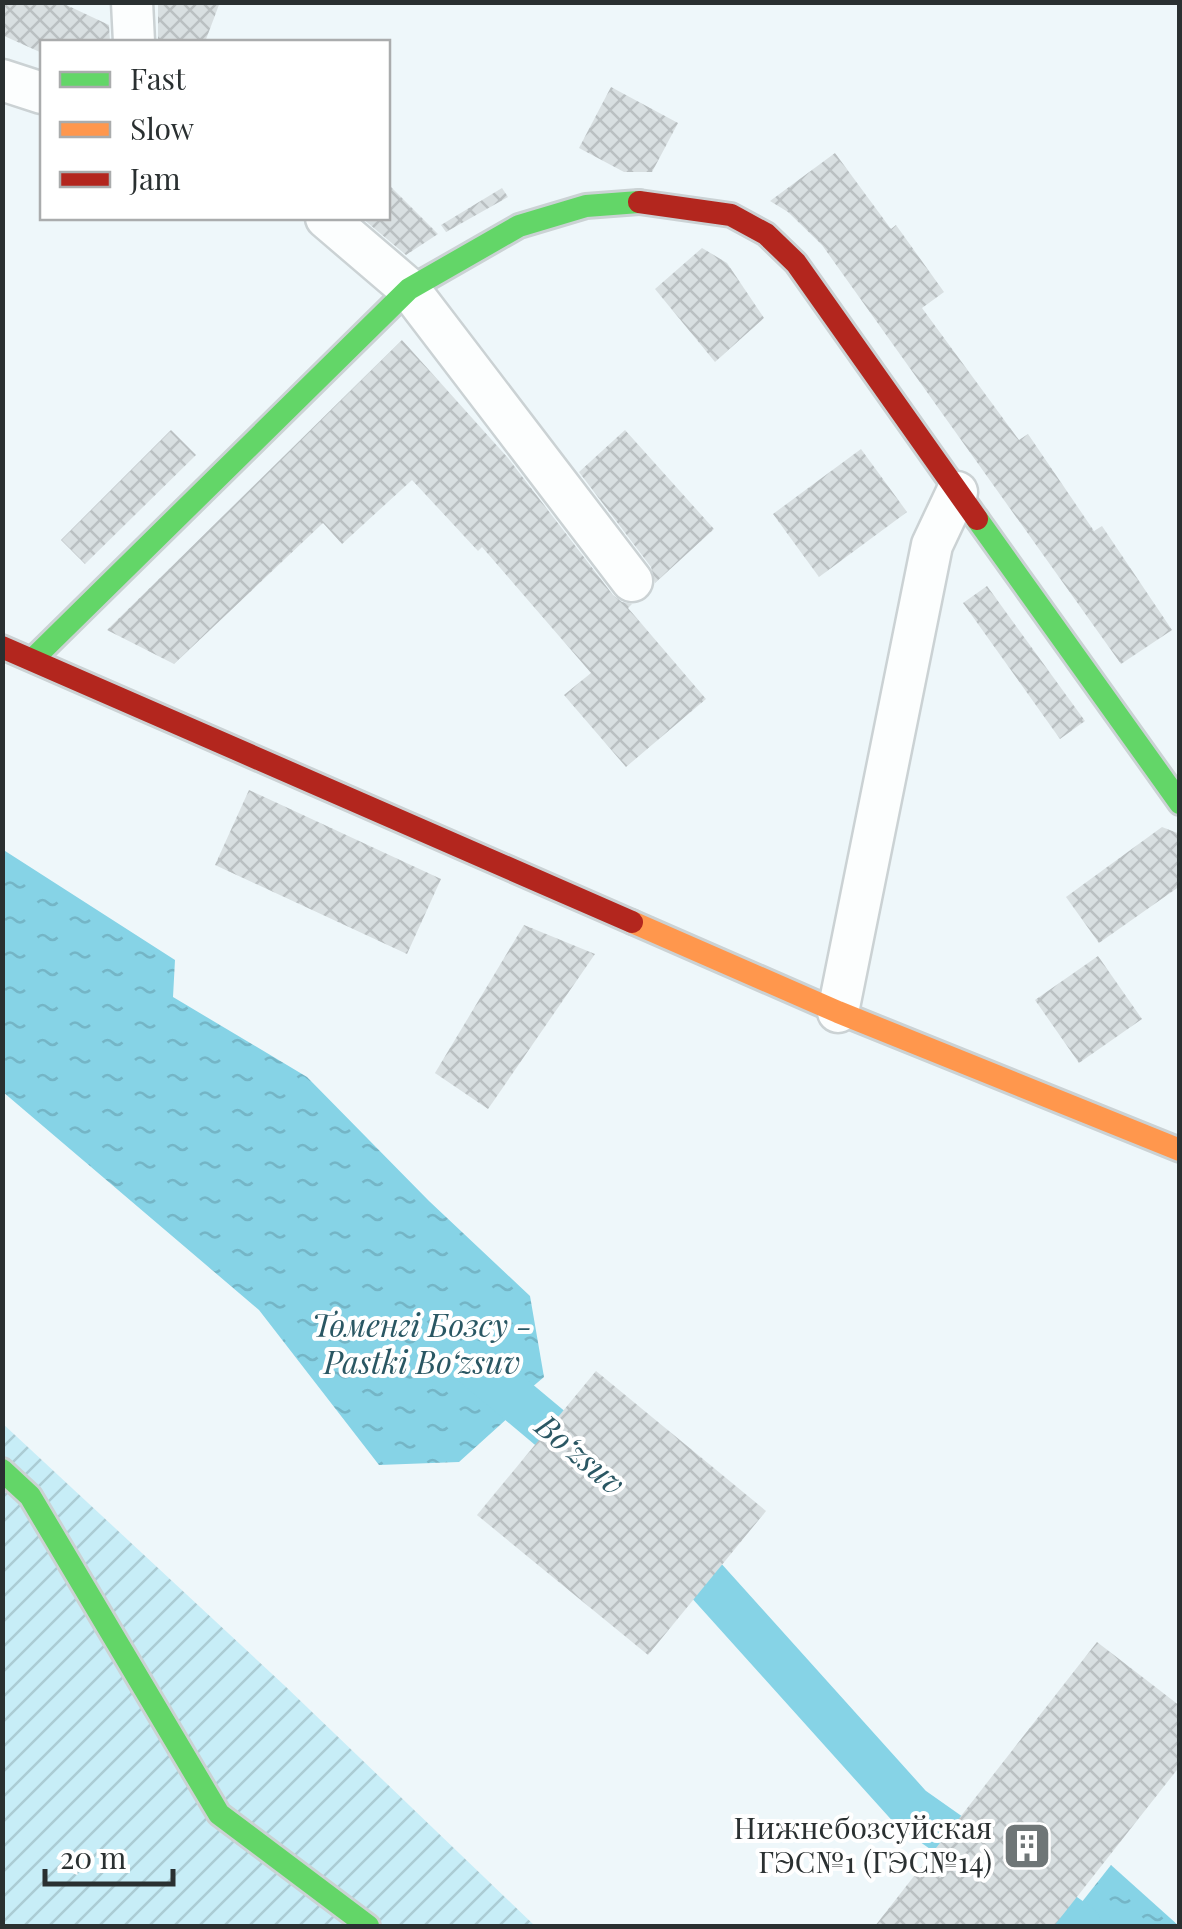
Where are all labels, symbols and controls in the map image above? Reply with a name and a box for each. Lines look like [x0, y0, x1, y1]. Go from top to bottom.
legend [40, 40, 390, 220]
text: Fast [130, 58, 186, 98]
text: Slow [130, 108, 195, 148]
text: Jam [129, 158, 181, 198]
water label: Төменгі Бозсу - Pastki Boʻzsuv [312, 1302, 532, 1382]
water label: Boʻzsuv [526, 1402, 635, 1503]
place label: Нижнебозсуйская ГЭС№1 (ГЭС№14) [733, 1807, 992, 1881]
building icon: Нижнебозсуйская ГЭС№1 (ГЭС№14) [1001, 1820, 1053, 1872]
scale bar [45, 1824, 172, 1886]
text: 20 m [60, 1837, 127, 1877]

